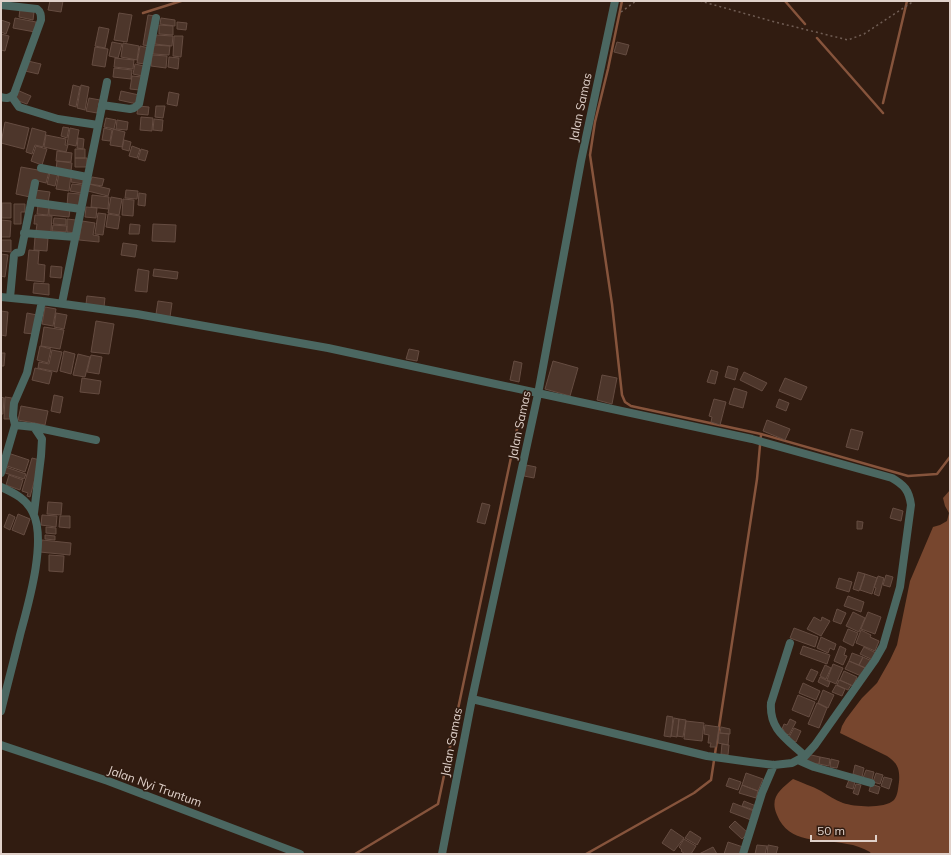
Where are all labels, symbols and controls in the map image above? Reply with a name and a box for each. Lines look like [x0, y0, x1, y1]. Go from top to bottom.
street label: Jalan Samas [565, 71, 595, 143]
street label: Jalan Samas [504, 389, 534, 461]
street label: Jalan Samas [437, 706, 465, 778]
street label: Jalan Nyi Truntum [106, 762, 204, 810]
scale bar [811, 817, 876, 843]
text: 50 m [817, 823, 845, 838]

